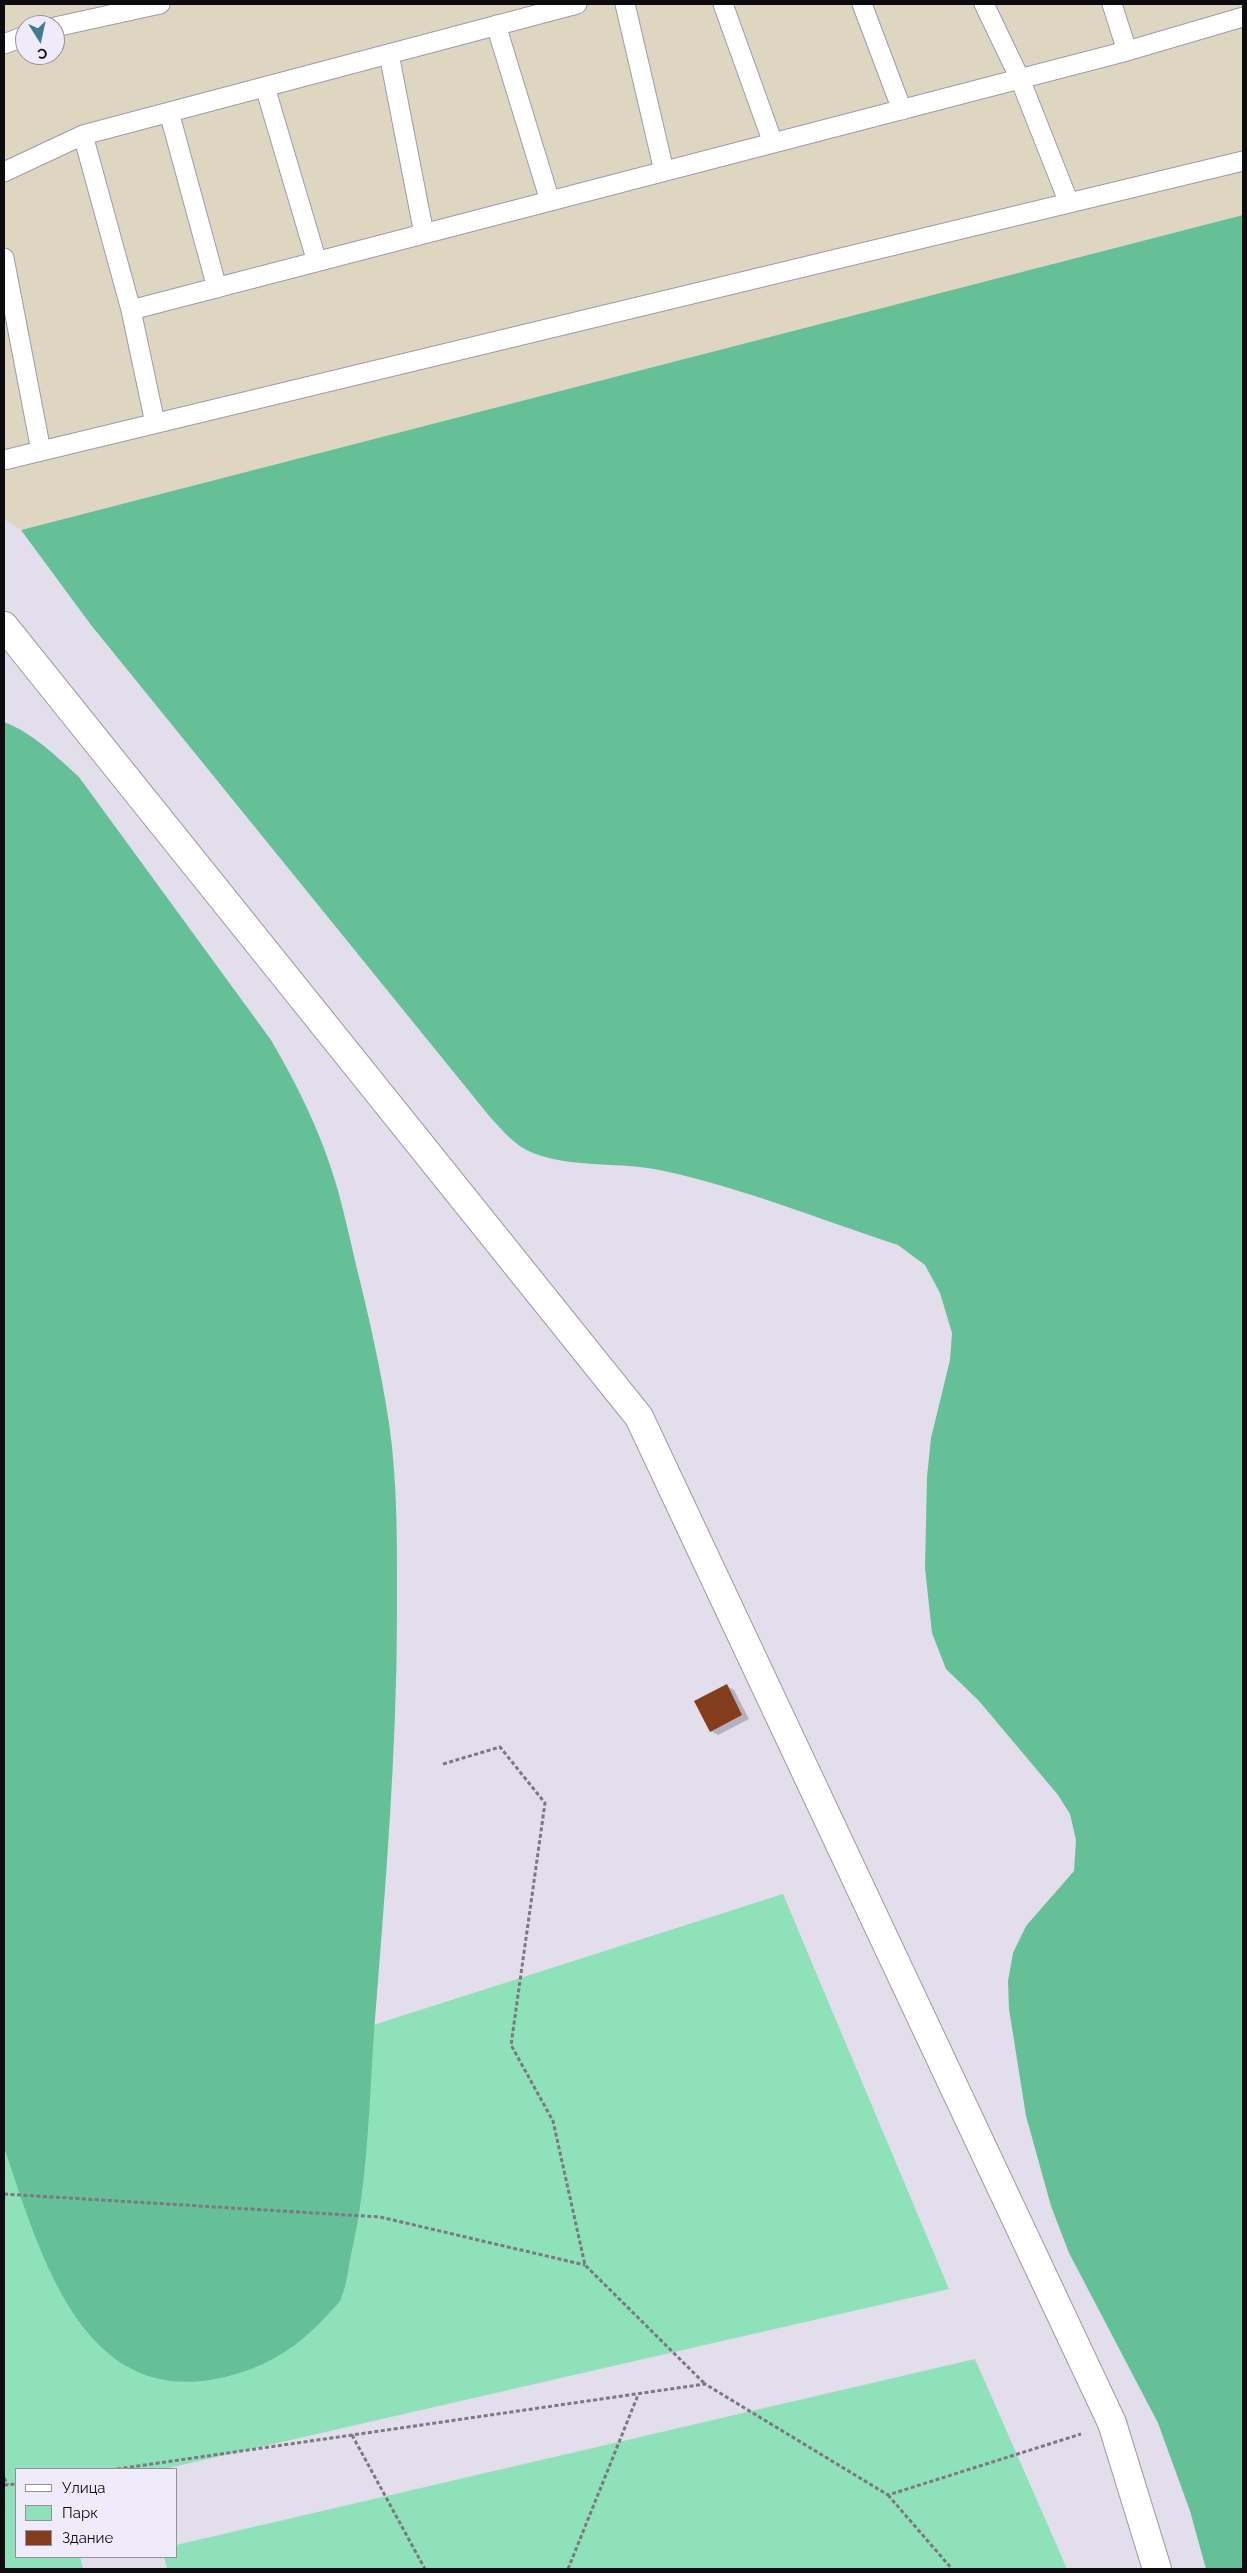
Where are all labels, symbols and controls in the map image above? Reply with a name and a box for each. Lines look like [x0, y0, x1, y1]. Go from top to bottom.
north arrow [15, 15, 65, 65]
text: С [36, 45, 49, 62]
legend [15, 2468, 178, 2558]
text: Улица [62, 2479, 106, 2497]
text: Парк [62, 2504, 98, 2522]
text: Здание [62, 2529, 113, 2547]

